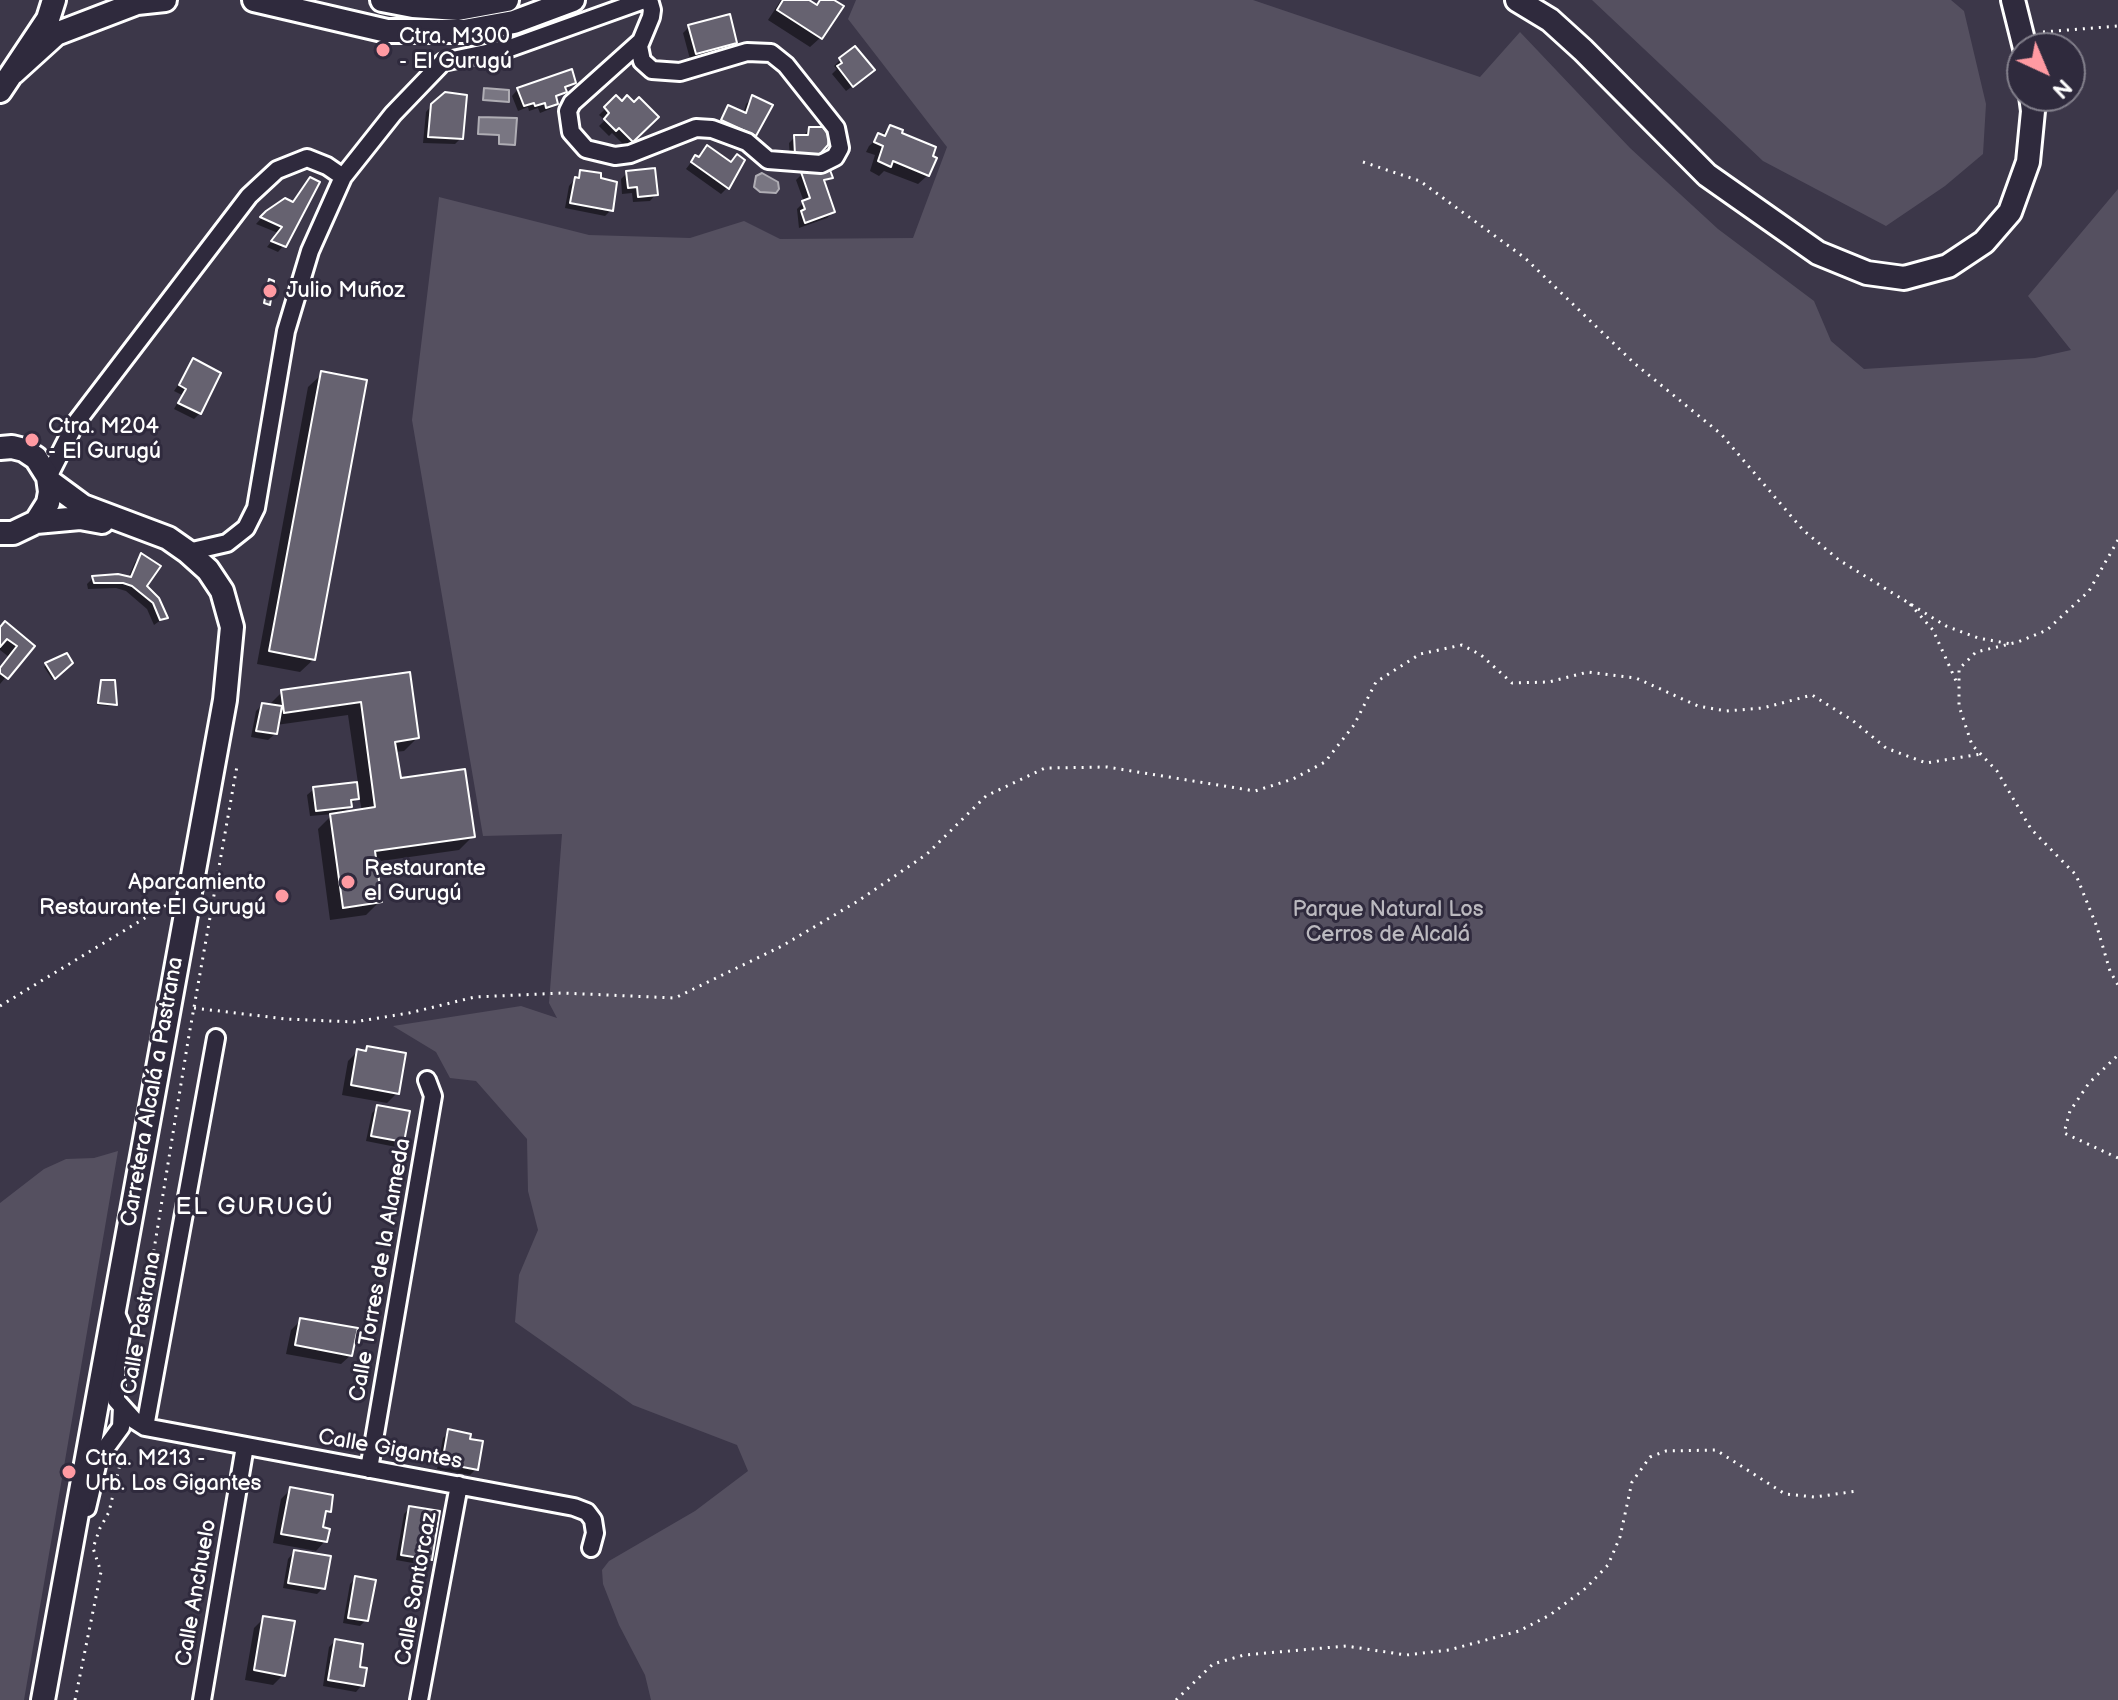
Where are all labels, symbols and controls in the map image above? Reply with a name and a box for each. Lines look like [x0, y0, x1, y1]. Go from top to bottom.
place label: Ctra. M300 - El Gurugú [399, 24, 512, 76]
north arrow [2006, 32, 2086, 112]
marker: Ctra. M300 - El Gurugú [374, 41, 392, 59]
text: N [2046, 73, 2077, 104]
place label: Julio Muñoz [286, 278, 405, 304]
marker: Julio Muñoz [261, 282, 279, 300]
place label: Ctra. M204 - El Gurugú [48, 414, 161, 466]
marker: Ctra. M204 - El Gurugú [23, 431, 41, 449]
place label: Restaurante el Gurugú [364, 856, 486, 908]
place label: Aparcamiento Restaurante El Gurugú [39, 870, 266, 922]
marker: Restaurante el Gurugú [339, 873, 357, 891]
marker: Aparcamiento Restaurante El Gurugú [273, 887, 291, 905]
park label: Parque Natural Los Cerros de Alcalá [1292, 897, 1484, 948]
street label: Carretera Alcalá a Pastrana [116, 955, 190, 1229]
street label: Calle Torres de la Alameda [345, 1136, 417, 1404]
district label: EL GURUGÚ [175, 1194, 335, 1222]
street label: Calle Pastrana [116, 1250, 168, 1396]
street label: Calle Gigantes [316, 1424, 464, 1476]
place label: Ctra. M213 - Urb. Los Gigantes [85, 1446, 261, 1498]
marker: Ctra. M213 - Urb. Los Gigantes [60, 1463, 78, 1481]
street label: Calle Santorcaz [390, 1510, 444, 1668]
street label: Calle Anchuelo [171, 1517, 223, 1669]

